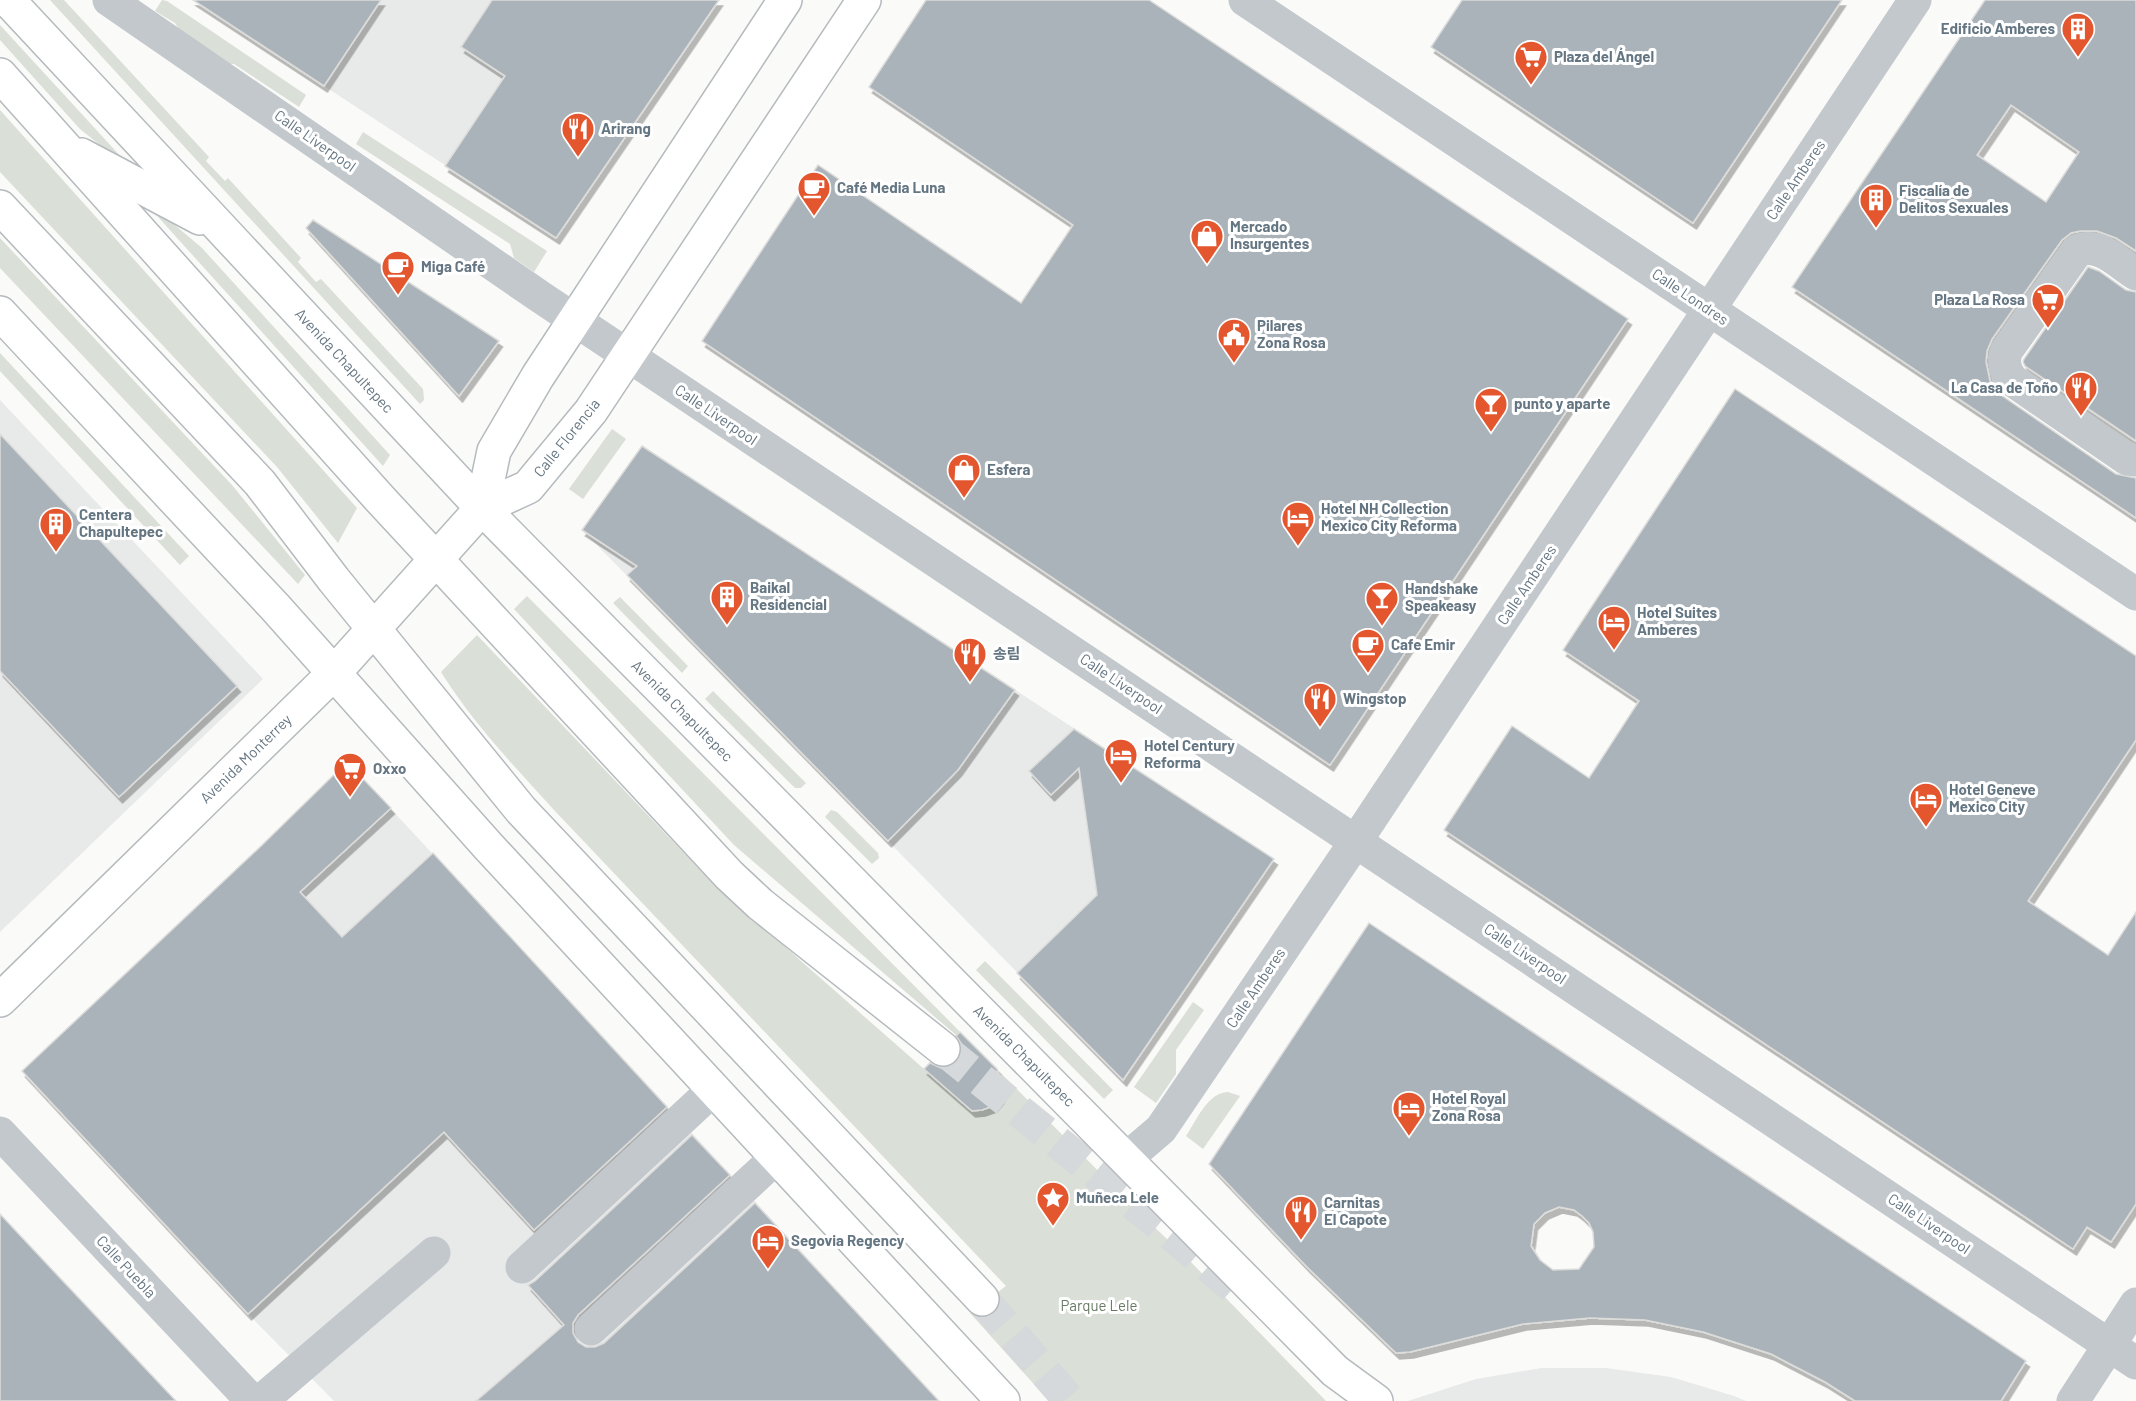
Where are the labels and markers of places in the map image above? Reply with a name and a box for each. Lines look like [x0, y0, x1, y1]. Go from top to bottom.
building icon: Edificio Amberes [2060, 11, 2096, 58]
place label: Edificio Amberes [1941, 19, 2055, 37]
supermarket icon: Plaza del Ángel [1513, 39, 1549, 86]
place label: Plaza del Ángel [1554, 47, 1654, 65]
restaurant icon: Arirang [560, 111, 596, 158]
place label: Arirang [601, 119, 651, 137]
cafe icon: Café Media Luna [796, 170, 832, 217]
place label: Café Media Luna [837, 178, 945, 196]
place label: Fiscalía de Delitos Sexuales [1899, 181, 2009, 216]
building icon: Fiscalía de Delitos Sexuales [1858, 182, 1894, 229]
place label: Mercado Insurgentes [1230, 217, 1310, 252]
shop icon: Mercado Insurgentes [1189, 218, 1225, 265]
cafe icon: Miga Café [380, 249, 416, 296]
place label: Miga Café [421, 257, 485, 275]
supermarket icon: Plaza La Rosa [2030, 282, 2066, 329]
place label: Plaza La Rosa [1934, 290, 2025, 308]
place label: Pilares Zona Rosa [1257, 316, 1326, 351]
public building icon: Pilares Zona Rosa [1216, 317, 1252, 364]
restaurant icon: La Casa de Toño [2063, 370, 2099, 417]
place label: La Casa de Toño [1951, 378, 2058, 396]
bar icon: punto y aparte [1473, 386, 1509, 433]
place label: punto y aparte [1514, 394, 1610, 412]
shop icon: Esfera [946, 452, 982, 499]
place label: Esfera [987, 460, 1030, 478]
place label: Hotel NH Collection Mexico City Reforma [1321, 499, 1457, 534]
hotel icon: Hotel NH Collection Mexico City Reforma [1280, 500, 1316, 547]
place label: Centera Chapultepec [79, 505, 163, 540]
building icon: Centera Chapultepec [38, 506, 74, 553]
place label: Baikal Residencial [750, 578, 827, 613]
building icon: Baikal Residencial [709, 579, 745, 626]
place label: Handshake Speakeasy [1405, 579, 1478, 614]
bar icon: Handshake Speakeasy [1364, 580, 1400, 627]
place label: Hotel Suites Amberes [1637, 603, 1718, 638]
hotel icon: Hotel Suites Amberes [1596, 604, 1632, 651]
cafe icon: Cafe Emir [1350, 627, 1386, 674]
place label: Cafe Emir [1391, 635, 1455, 653]
restaurant icon: 송림 [952, 636, 988, 683]
place label: 송림 [993, 644, 1021, 662]
restaurant icon: Wingstop [1302, 681, 1338, 728]
place label: Wingstop [1343, 689, 1406, 707]
place label: Hotel Century Reforma [1144, 736, 1235, 771]
hotel icon: Hotel Century Reforma [1103, 737, 1139, 784]
supermarket icon: Oxxo [332, 751, 368, 798]
place label: Oxxo [373, 759, 406, 777]
place label: Hotel Geneve Mexico City [1949, 780, 2036, 815]
hotel icon: Hotel Geneve Mexico City [1908, 781, 1944, 828]
place label: Hotel Royal Zona Rosa [1432, 1089, 1506, 1124]
hotel icon: Hotel Royal Zona Rosa [1391, 1090, 1427, 1137]
place icon: Muñeca Lele [1035, 1180, 1071, 1227]
place label: Muñeca Lele [1076, 1188, 1159, 1206]
place label: Carnitas El Capote [1324, 1193, 1387, 1228]
restaurant icon: Carnitas El Capote [1283, 1194, 1319, 1241]
hotel icon: Segovia Regency [750, 1223, 786, 1270]
place label: Segovia Regency [791, 1231, 905, 1249]

